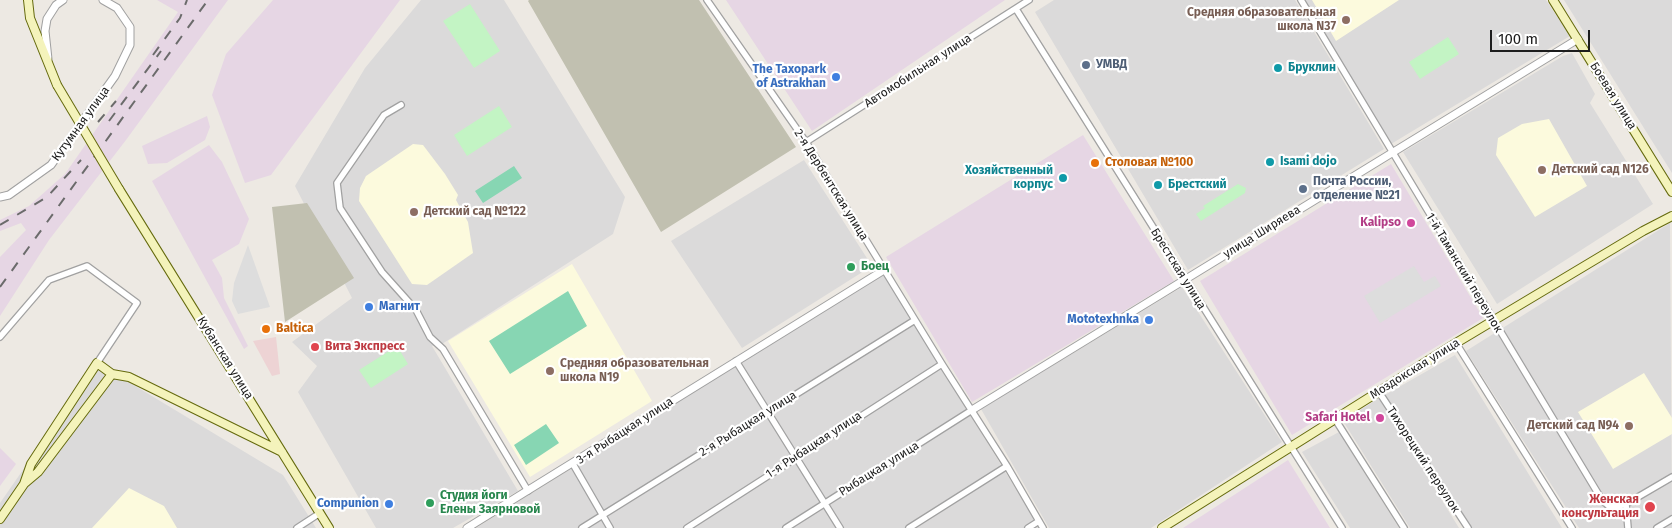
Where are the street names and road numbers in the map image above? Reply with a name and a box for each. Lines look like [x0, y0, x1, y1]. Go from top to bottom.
street label: Автомобильная улица [862, 31, 974, 111]
street label: Боевая улица [1587, 60, 1639, 132]
street label: Кутумная улица [49, 84, 113, 164]
street label: 2-я Дербентская улица [791, 127, 871, 243]
street label: улица Ширяева [1221, 203, 1303, 261]
street label: 1-й Таманский переулок [1423, 211, 1505, 335]
street label: Брестская улица [1147, 226, 1209, 312]
street label: Кубанская улица [194, 314, 256, 402]
street label: Моздокская улица [1367, 336, 1463, 402]
street label: 2-я Рыбацкая улица [697, 388, 799, 460]
street label: 3-я Рыбацкая улица [574, 394, 676, 468]
street label: Тихорецкий переулок [1383, 404, 1463, 516]
street label: 1-я Рыбацкая улица [763, 409, 865, 481]
street label: Рыбацкая улица [836, 439, 922, 499]

